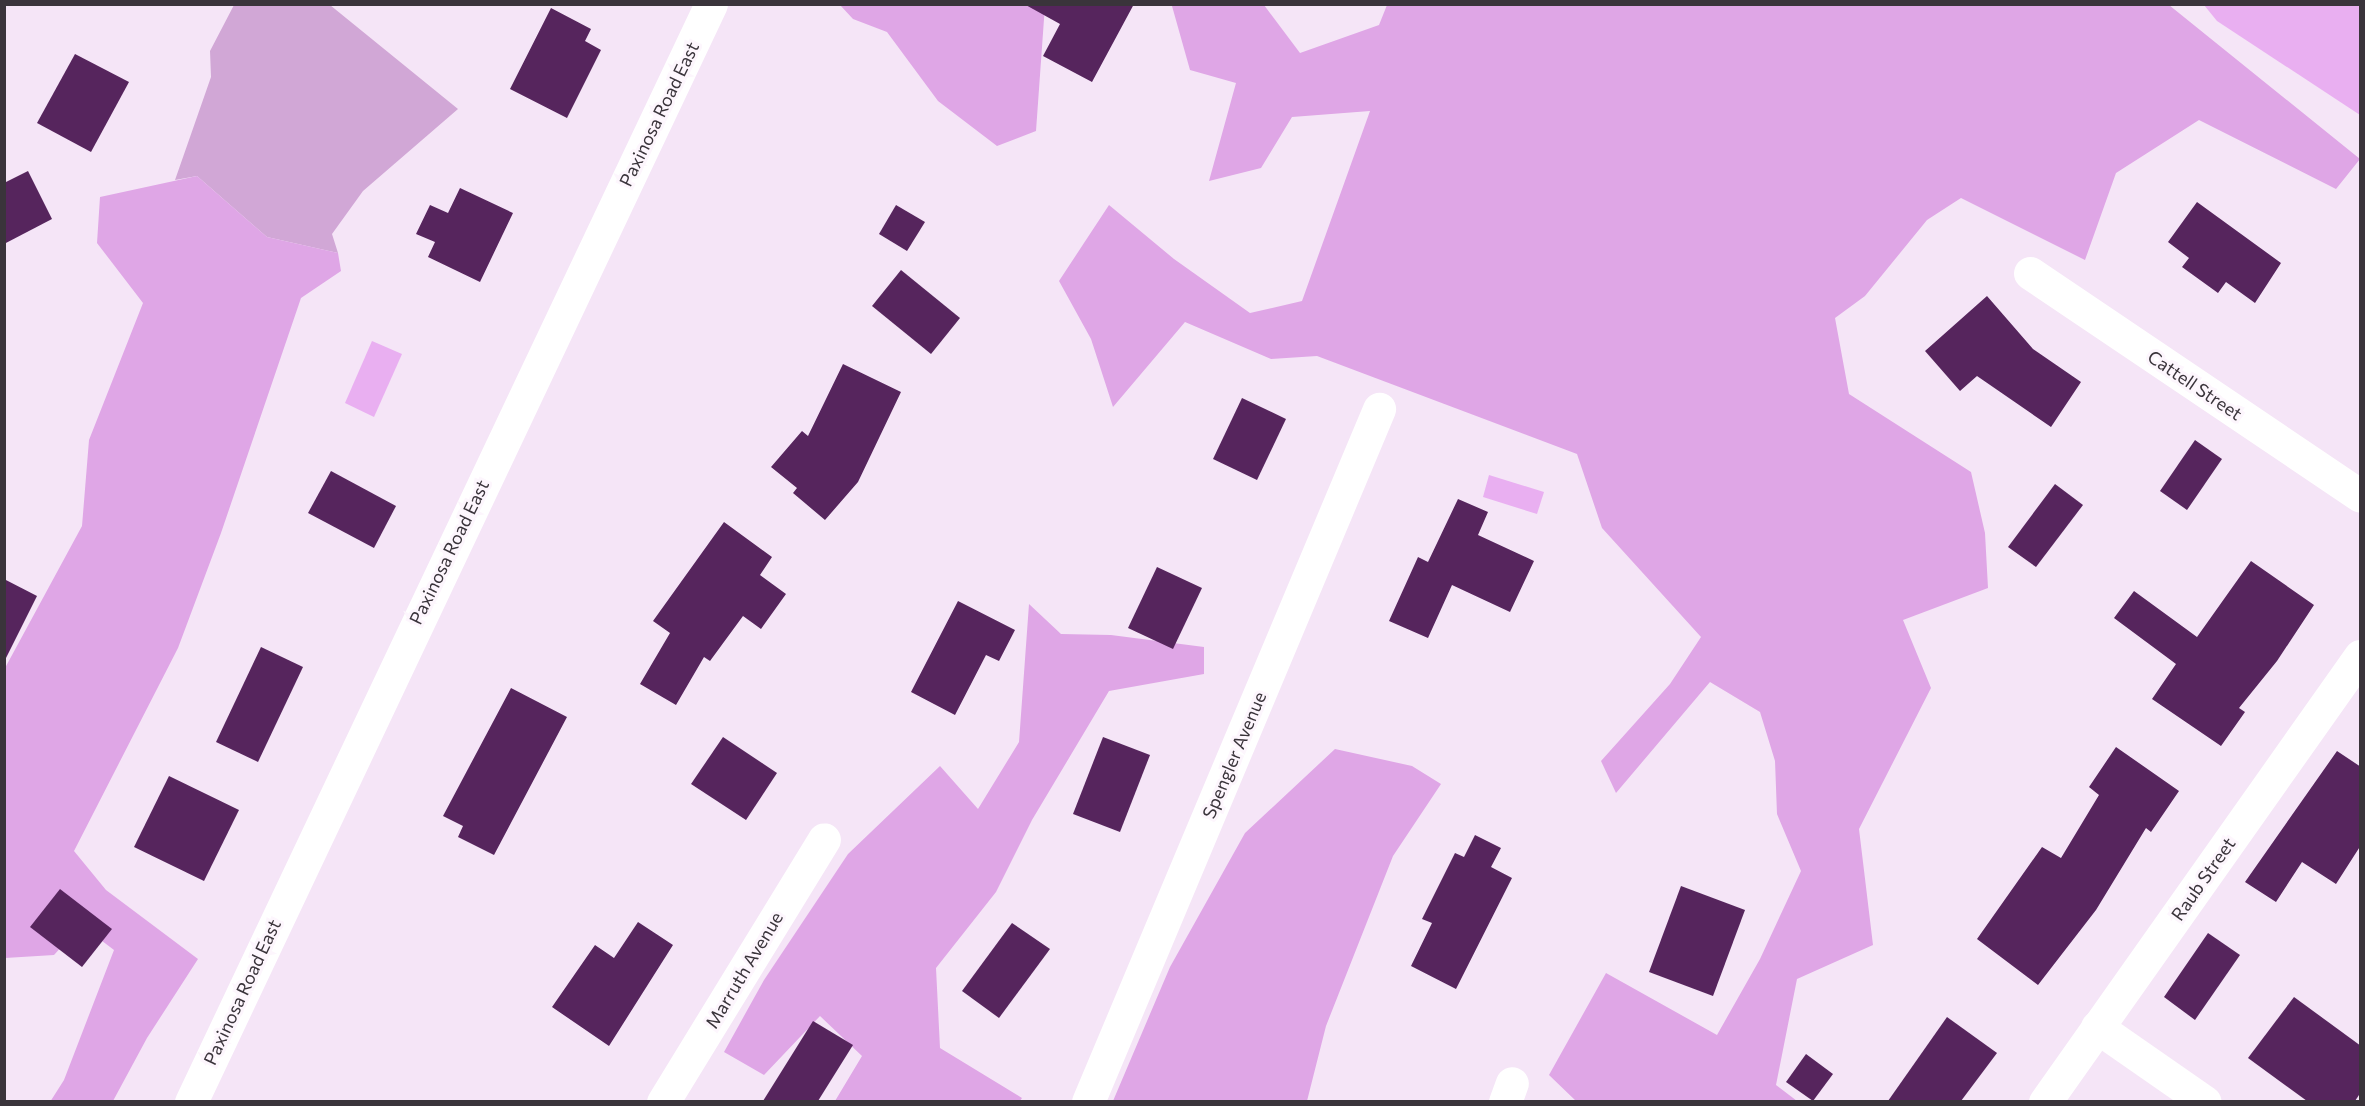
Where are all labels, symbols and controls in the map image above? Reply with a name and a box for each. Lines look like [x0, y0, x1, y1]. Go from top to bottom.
street label: Paxinosa Road East [615, 38, 703, 190]
street label: Cattell Street [2144, 345, 2246, 425]
street label: Paxinosa Road East [405, 476, 493, 628]
street label: Spengler Avenue [1198, 688, 1270, 822]
street label: Raub Street [2166, 833, 2240, 925]
street label: Marruth Avenue [701, 908, 787, 1032]
street label: Paxinosa Road East [199, 916, 285, 1068]

